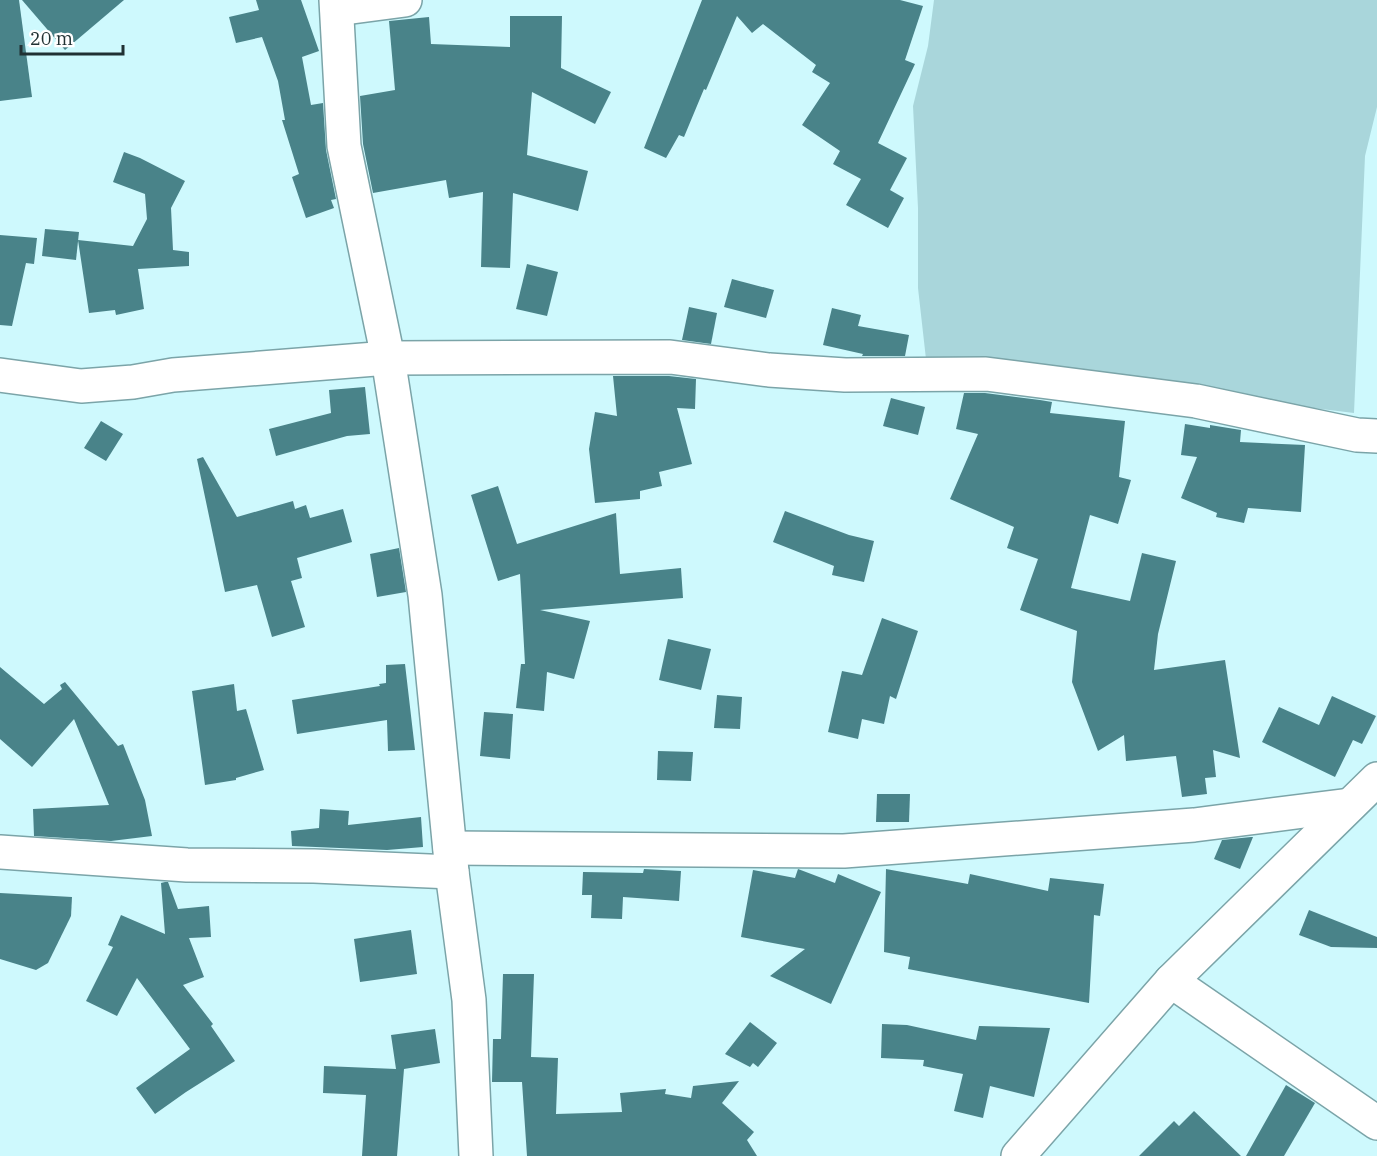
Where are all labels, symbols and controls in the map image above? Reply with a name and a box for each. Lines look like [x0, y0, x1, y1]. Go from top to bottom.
scale bar [21, 18, 123, 56]
text: 20 m [30, 27, 73, 50]

